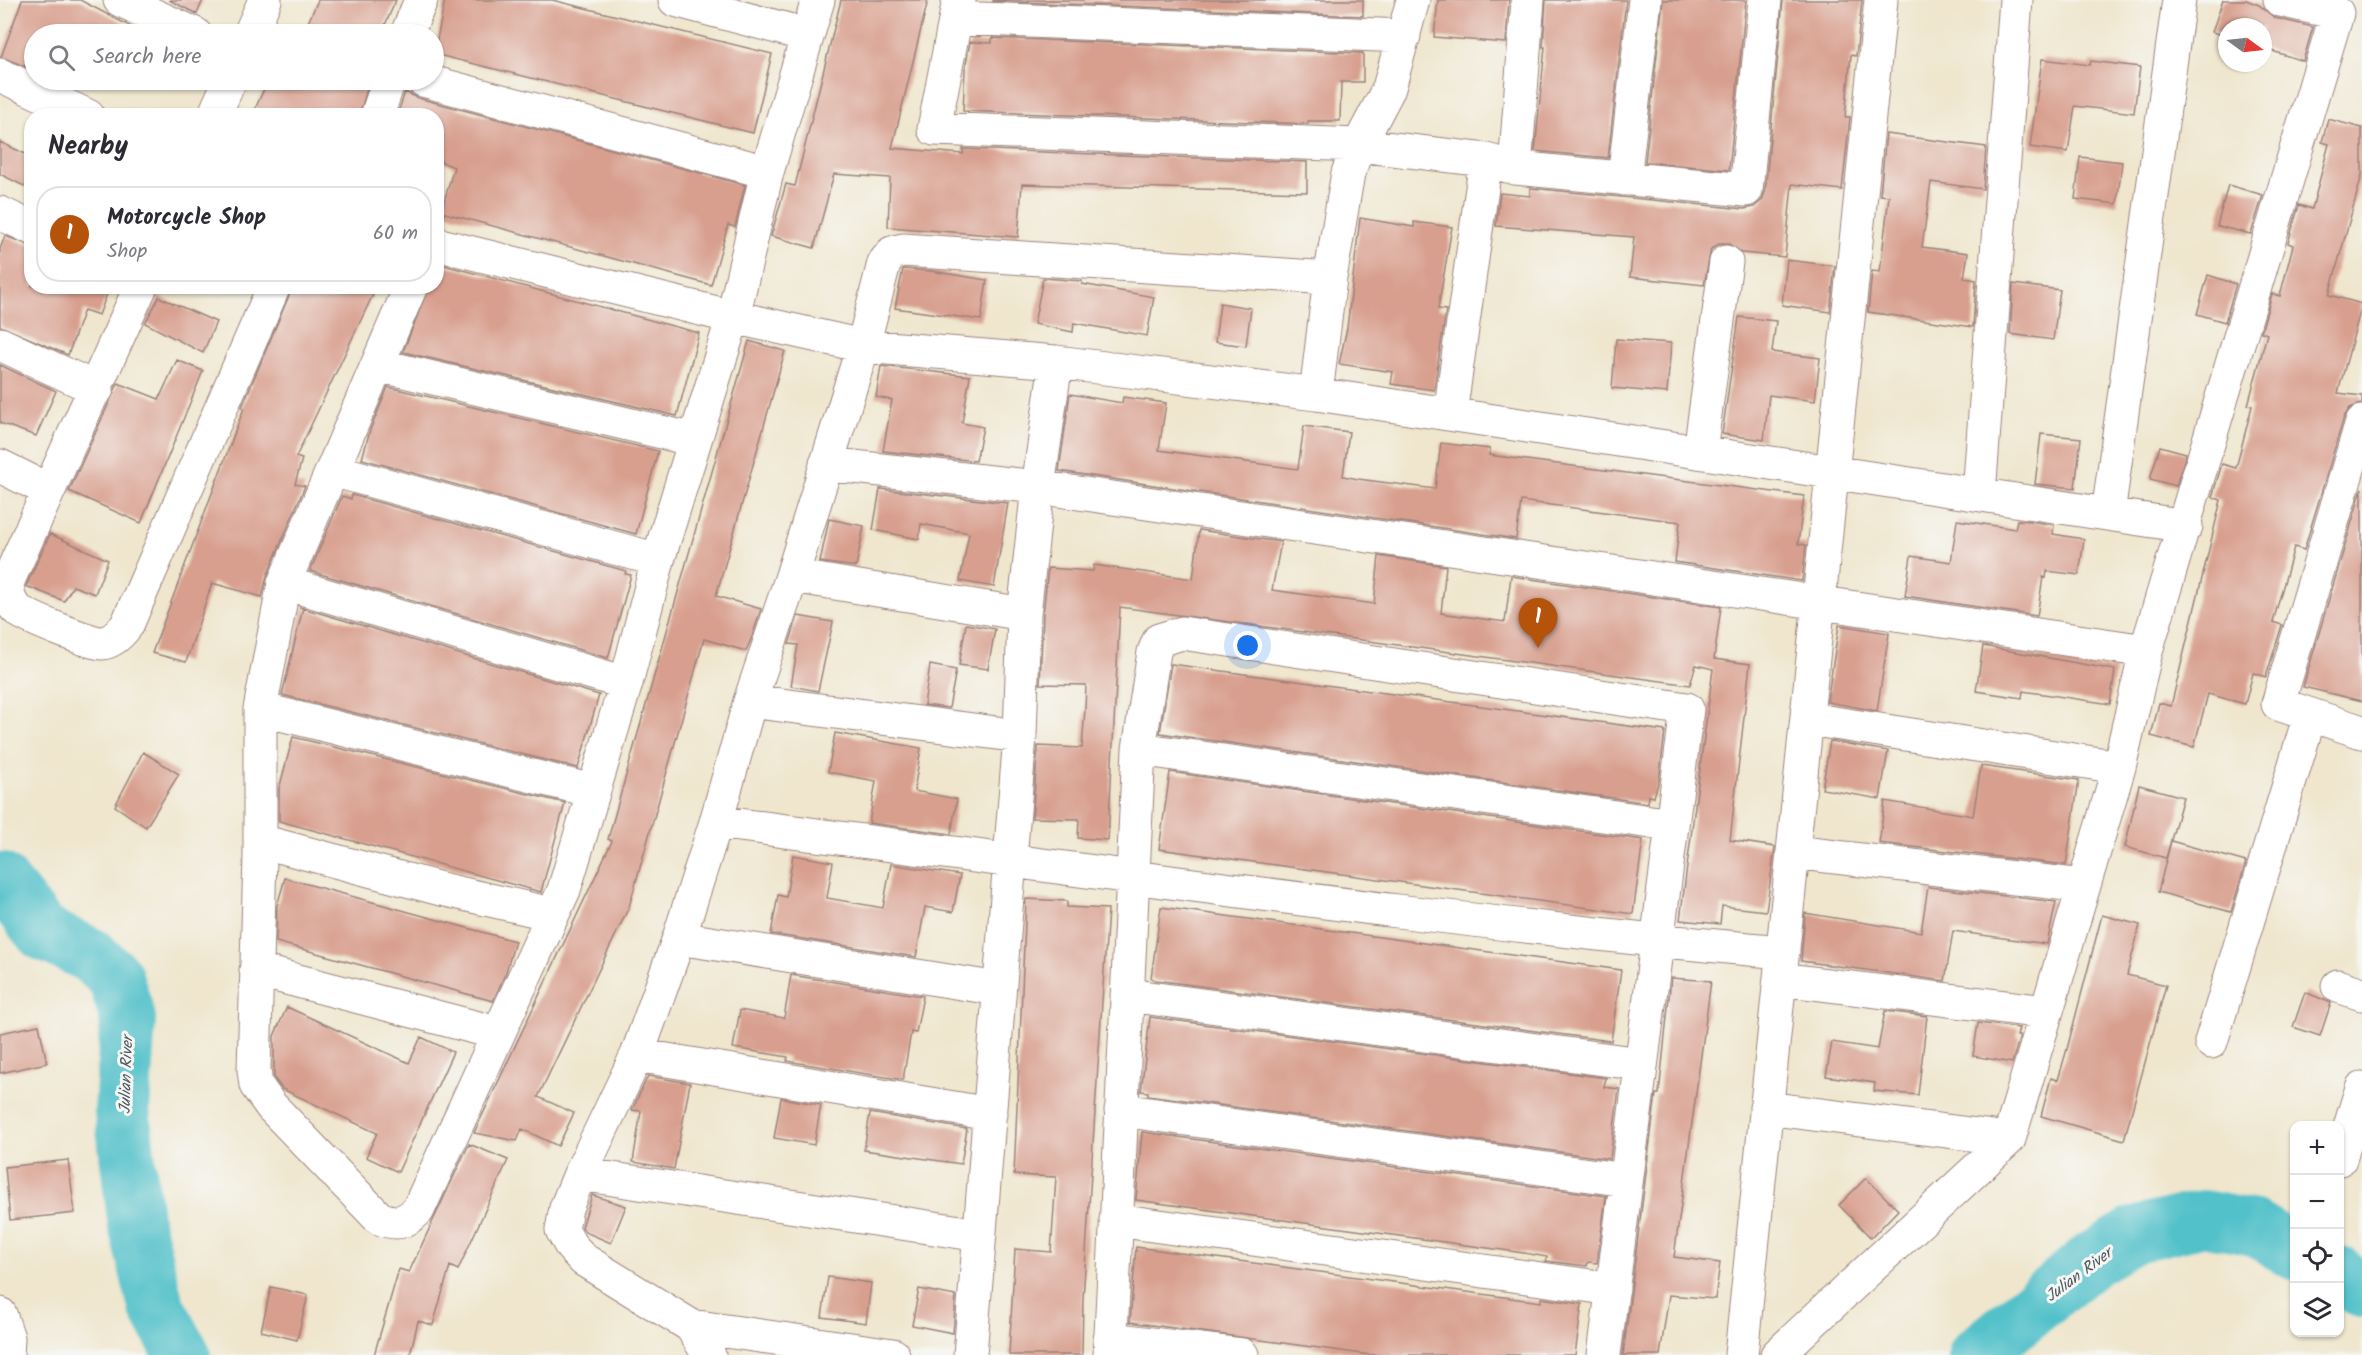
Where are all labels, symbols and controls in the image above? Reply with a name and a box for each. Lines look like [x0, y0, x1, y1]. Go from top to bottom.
north arrow [2218, 18, 2272, 72]
search box [24, 24, 444, 90]
text: Search here [93, 40, 201, 75]
icon: search [45, 41, 78, 74]
text: Nearby [48, 126, 128, 168]
text: Motorcycle Shop [107, 201, 266, 236]
text: 1 [66, 218, 73, 250]
text: 60 m [373, 218, 418, 250]
text: Shop [107, 236, 147, 268]
pin: 1 [1518, 598, 1558, 648]
your location [1233, 631, 1262, 660]
water label: Julian River [113, 1032, 140, 1114]
map controls [2290, 1121, 2344, 1337]
button: + [2290, 1121, 2344, 1175]
button: − [2290, 1175, 2344, 1229]
button: locate [2290, 1229, 2344, 1283]
water label: Julian River [2040, 1240, 2120, 1309]
button: layers [2290, 1283, 2344, 1337]

